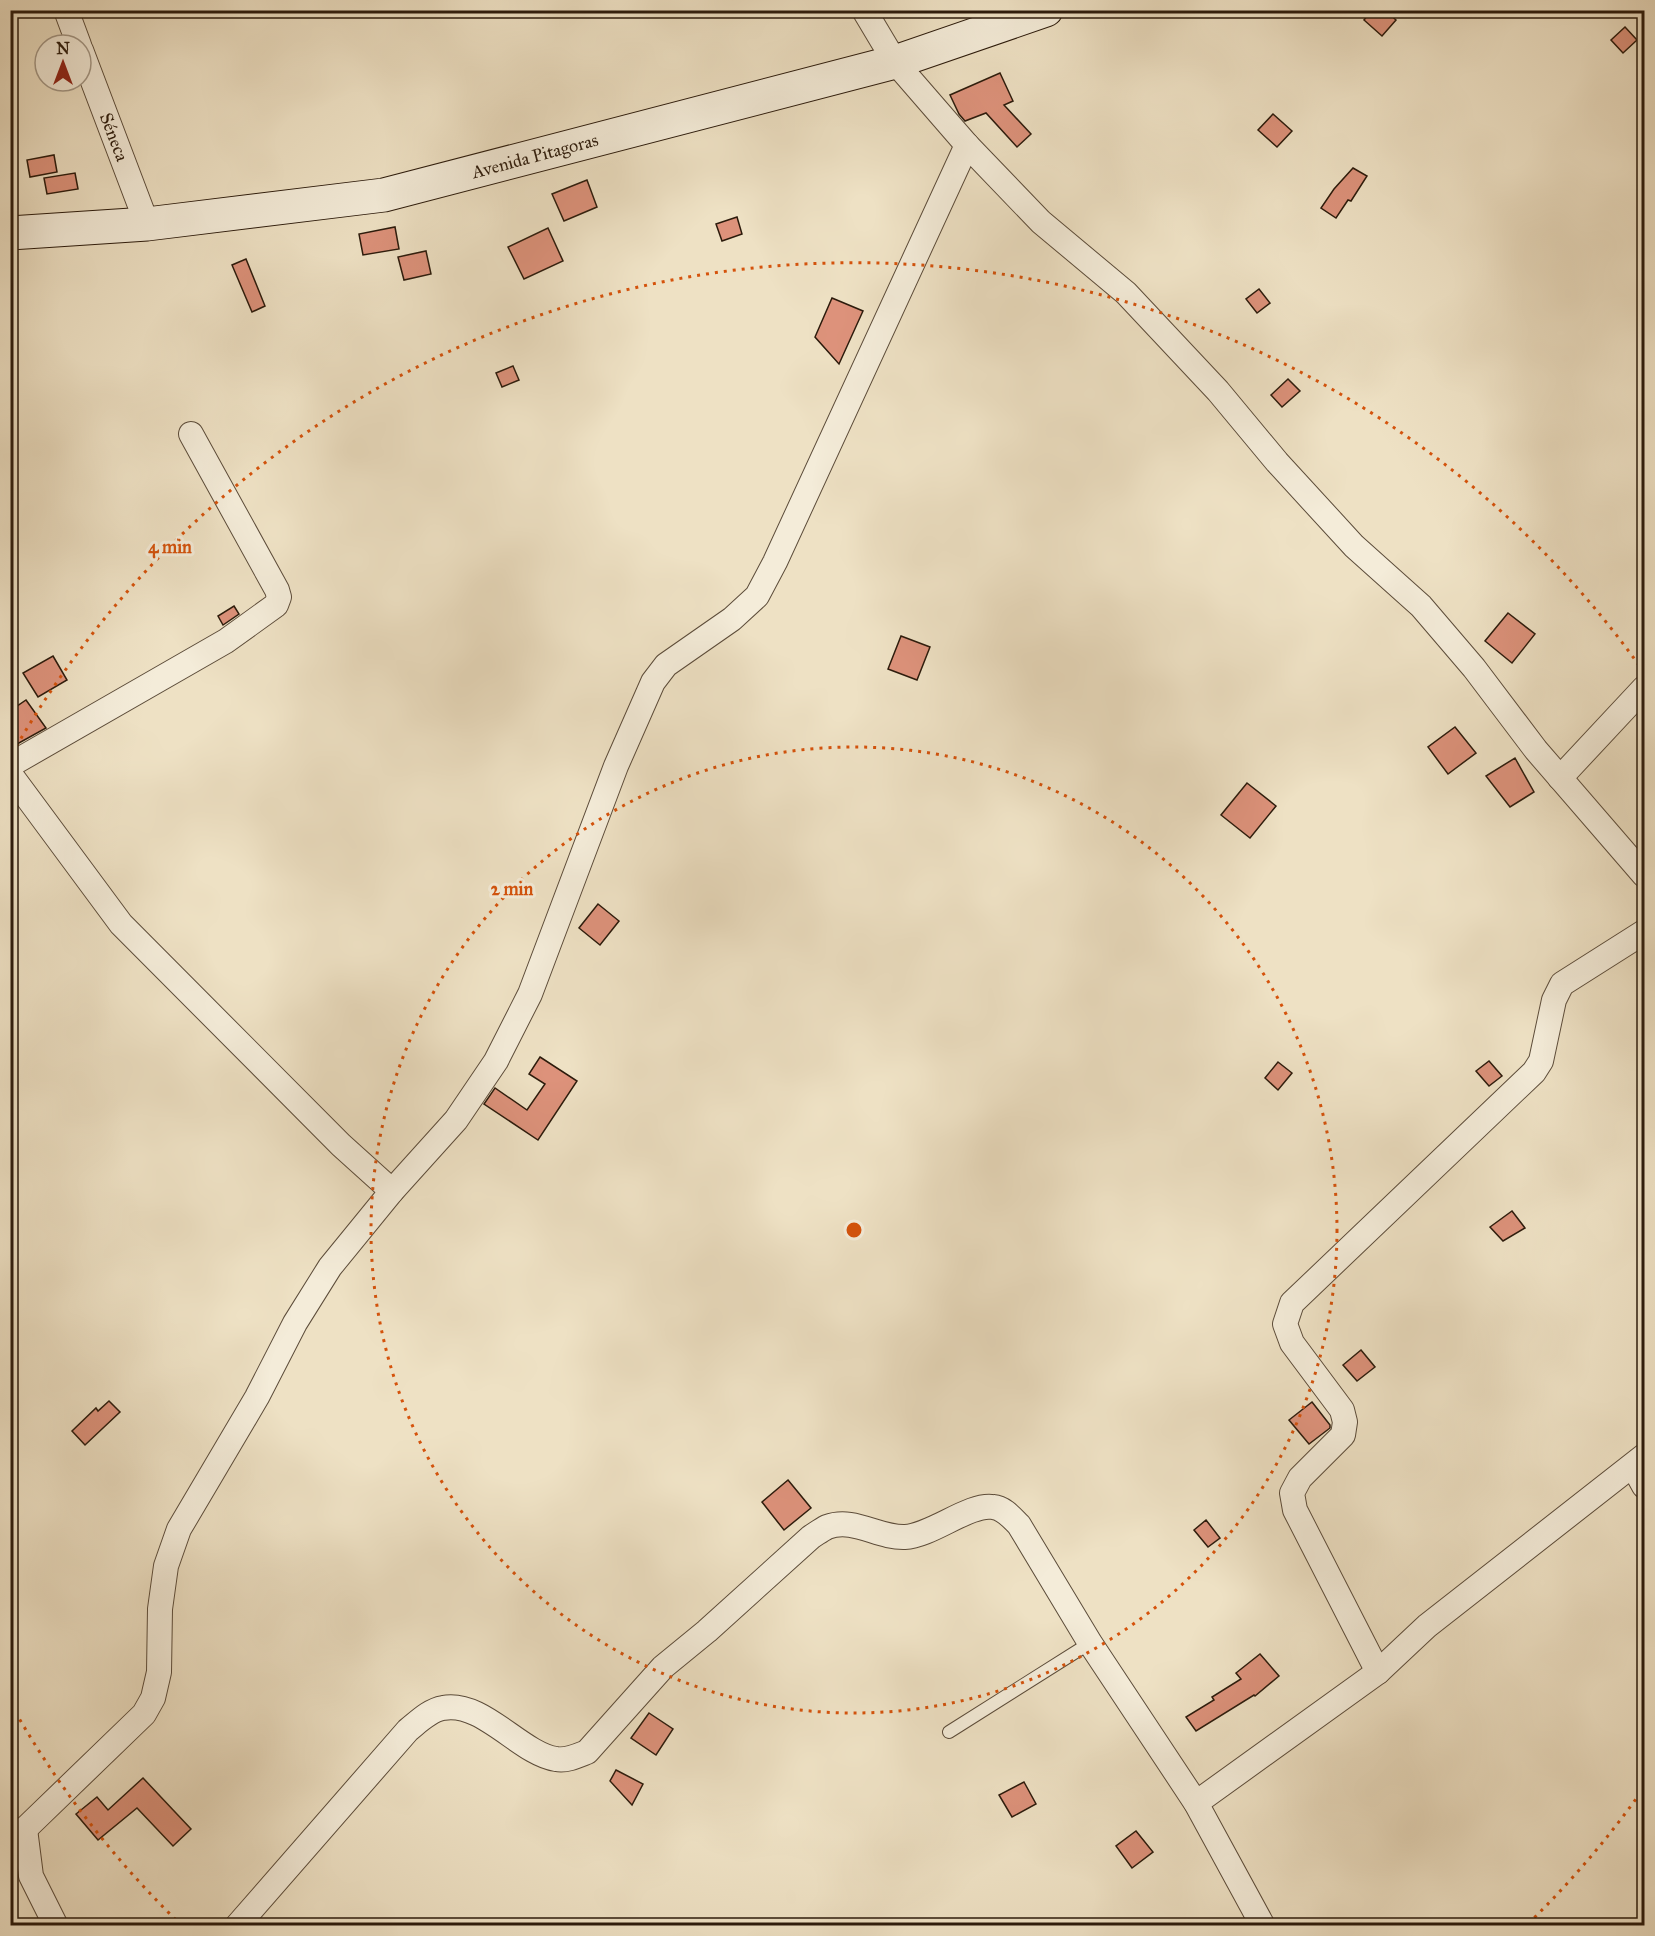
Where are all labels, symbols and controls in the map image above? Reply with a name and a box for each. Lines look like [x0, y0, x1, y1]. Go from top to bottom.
north arrow [33, 33, 93, 93]
text: N [56, 39, 70, 58]
street label: Séneca [95, 110, 133, 165]
street label: Avenida Pitagoras [468, 129, 601, 185]
text: 4 min [148, 536, 192, 559]
text: 2 min [491, 878, 534, 900]
centre of rings [844, 1220, 864, 1240]

